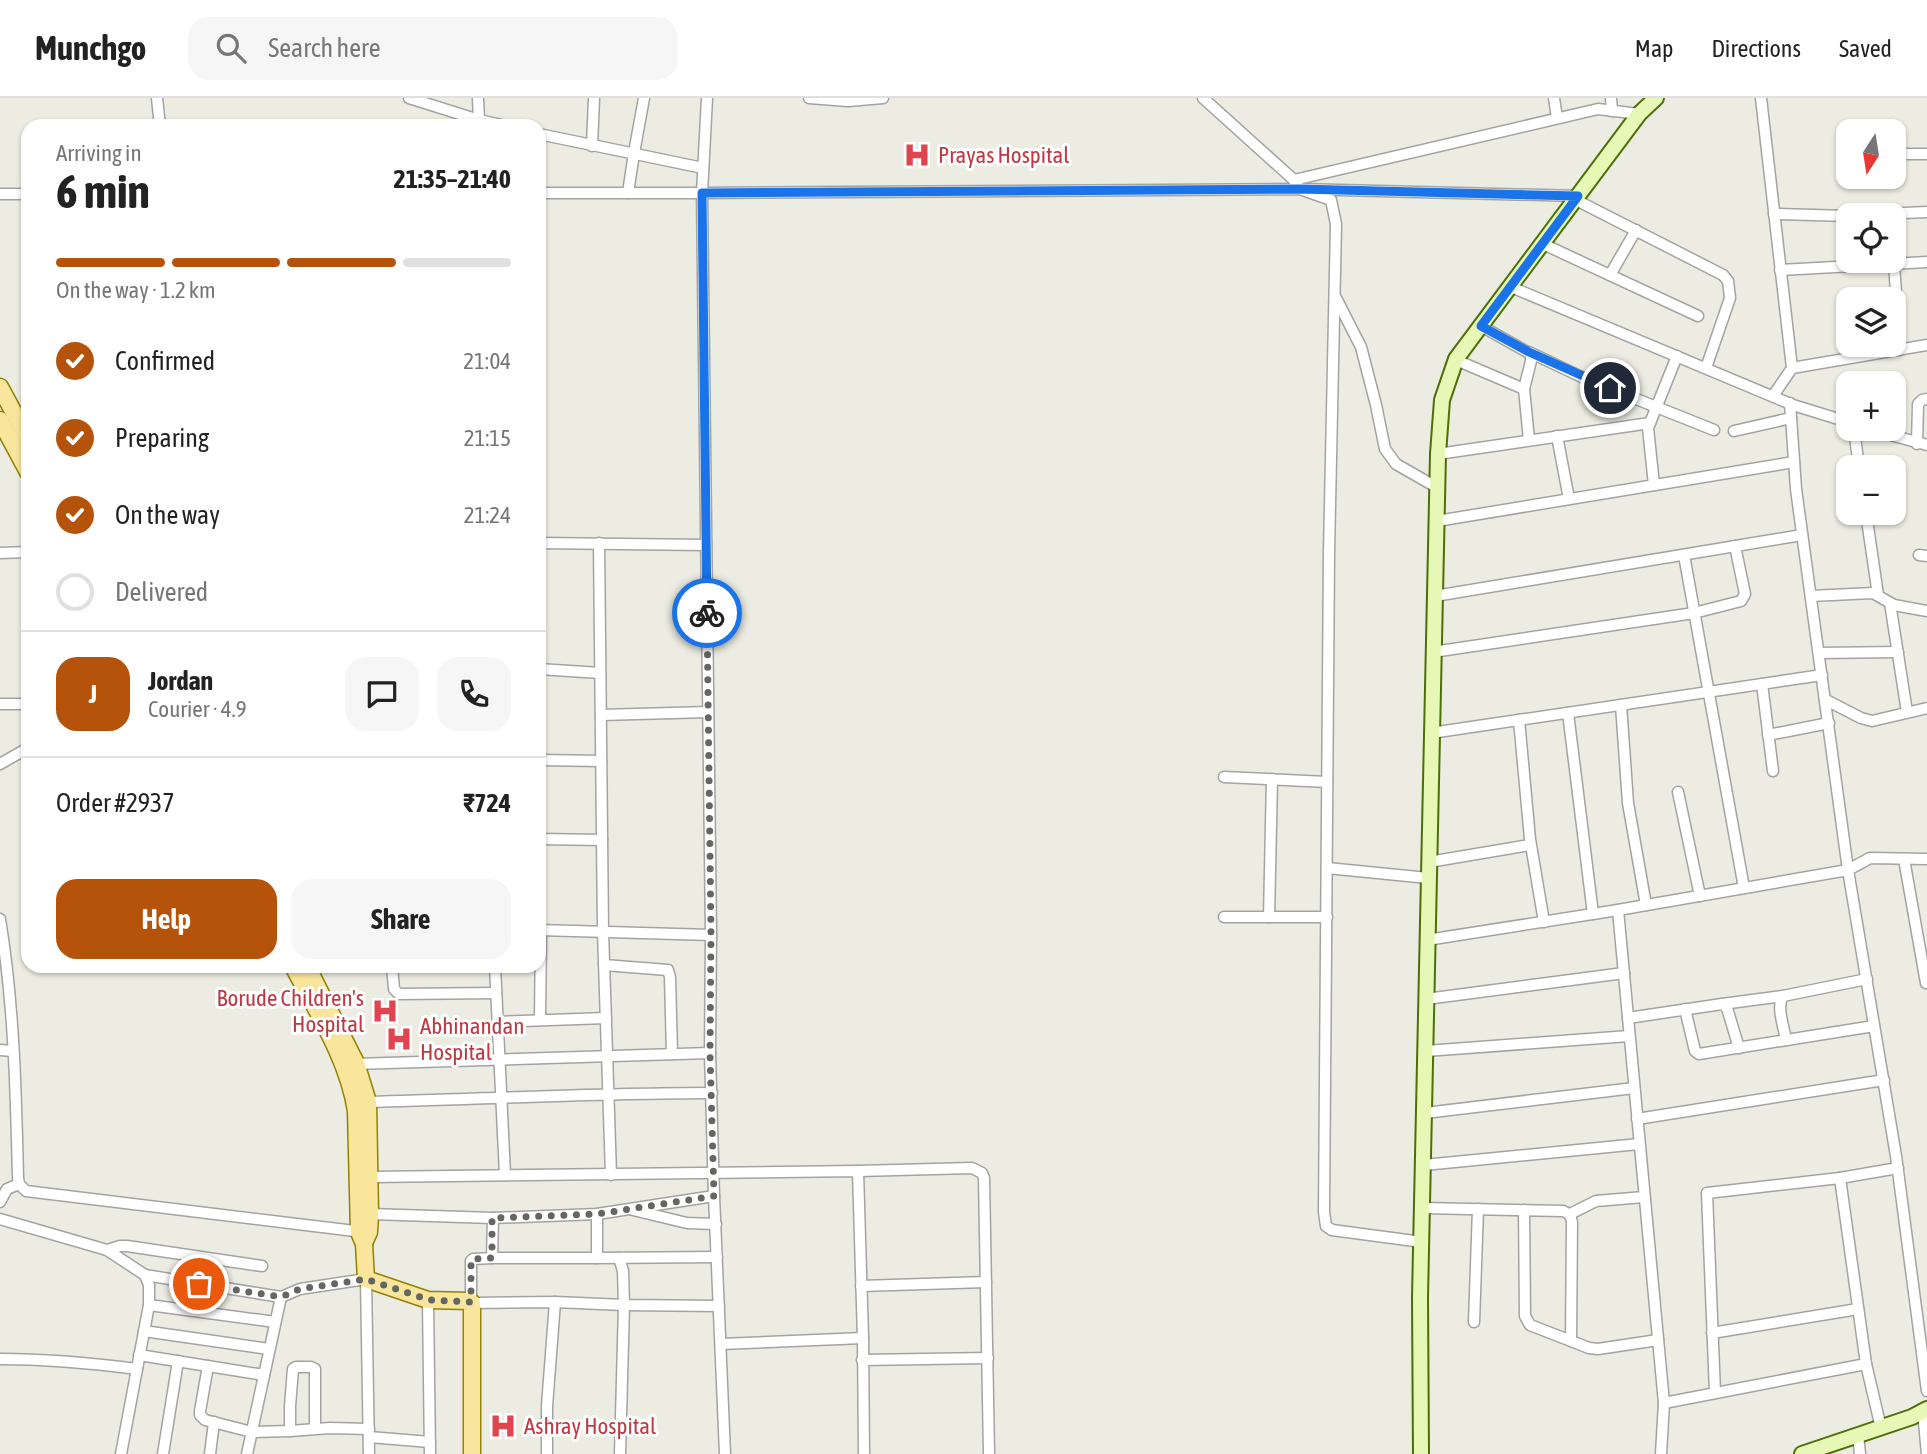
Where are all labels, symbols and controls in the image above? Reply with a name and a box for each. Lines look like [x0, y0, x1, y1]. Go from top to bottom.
search box [188, 17, 678, 80]
text: Munchgo [35, 29, 146, 67]
icon: search [212, 29, 250, 67]
text: Search here [268, 33, 380, 63]
text: Map [1635, 35, 1673, 62]
text: Directions [1711, 35, 1801, 62]
text: Saved [1839, 35, 1892, 62]
north arrow [1836, 119, 1906, 189]
map controls [1836, 119, 1906, 525]
text: Arriving in [56, 140, 142, 166]
hospital icon: Prayas Hospital [902, 140, 932, 170]
place label: Prayas Hospital [938, 142, 1069, 168]
text: 21:35–21:40 [394, 164, 511, 194]
text: 6 min [56, 165, 150, 218]
button: locate [1836, 203, 1906, 273]
text: On the way · 1.2 km [56, 277, 216, 303]
button: layers [1836, 287, 1906, 357]
icon: check [56, 342, 94, 380]
text: Confirmed [115, 346, 215, 376]
text: 21:04 [463, 348, 511, 374]
pin [1580, 358, 1640, 418]
icon: home [1591, 369, 1629, 407]
button: + [1836, 371, 1906, 441]
icon: check [56, 419, 94, 457]
text: Preparing [115, 423, 209, 453]
text: 21:15 [464, 425, 511, 451]
button: − [1836, 455, 1906, 525]
icon: check [56, 496, 94, 534]
text: On the way [115, 500, 220, 530]
text: 21:24 [464, 502, 511, 528]
text: Delivered [115, 577, 208, 607]
courier [672, 578, 742, 648]
icon: bike [688, 594, 726, 632]
button: chat [345, 657, 419, 731]
button: phone [437, 657, 511, 731]
text: Jordan [148, 666, 213, 696]
text: J [89, 679, 97, 709]
text: Courier · 4.9 [148, 696, 247, 722]
text: Order #2937 [56, 788, 175, 818]
text: ₹724 [463, 788, 511, 818]
button: Help [56, 879, 277, 959]
button: Share [291, 879, 511, 959]
place label: Borude Children's Hospital [217, 985, 364, 1037]
hospital icon: Borude Children's Hospital [370, 996, 400, 1026]
place label: Abhinandan Hospital [420, 1013, 524, 1065]
hospital icon: Abhinandan Hospital [384, 1024, 414, 1054]
pin [169, 1254, 229, 1314]
icon: bag [180, 1265, 218, 1303]
hospital icon: Ashray Hospital [488, 1411, 518, 1441]
place label: Ashray Hospital [524, 1413, 656, 1439]

